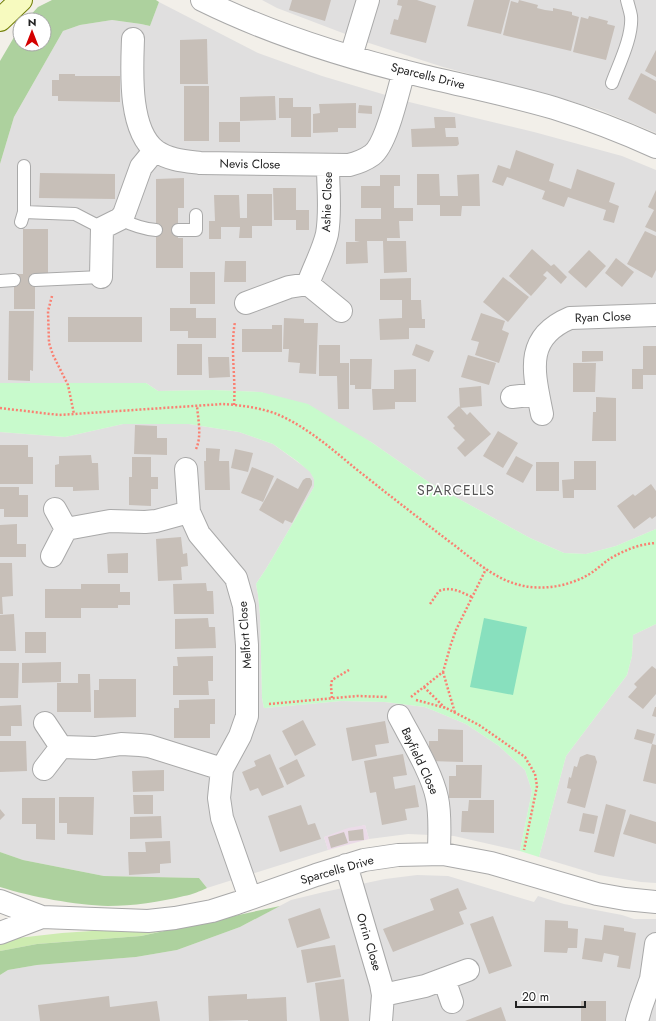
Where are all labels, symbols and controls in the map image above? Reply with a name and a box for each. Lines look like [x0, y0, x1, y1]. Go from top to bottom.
north arrow [12, 12, 52, 52]
text: N [28, 14, 36, 30]
street label: Sparcells Drive [389, 58, 467, 94]
street label: Nevis Close [220, 154, 280, 174]
street label: Ashie Close [317, 171, 337, 233]
street label: Ryan Close [575, 307, 631, 327]
district label: SPARCELLS [417, 480, 495, 500]
street label: Melfort Close [234, 601, 256, 669]
street label: Bayfield Close [397, 724, 443, 798]
street label: Sparcells Drive [298, 851, 376, 889]
street label: Orrin Close [352, 911, 386, 973]
scale bar [516, 983, 585, 1009]
text: 20 m [522, 988, 549, 1006]

